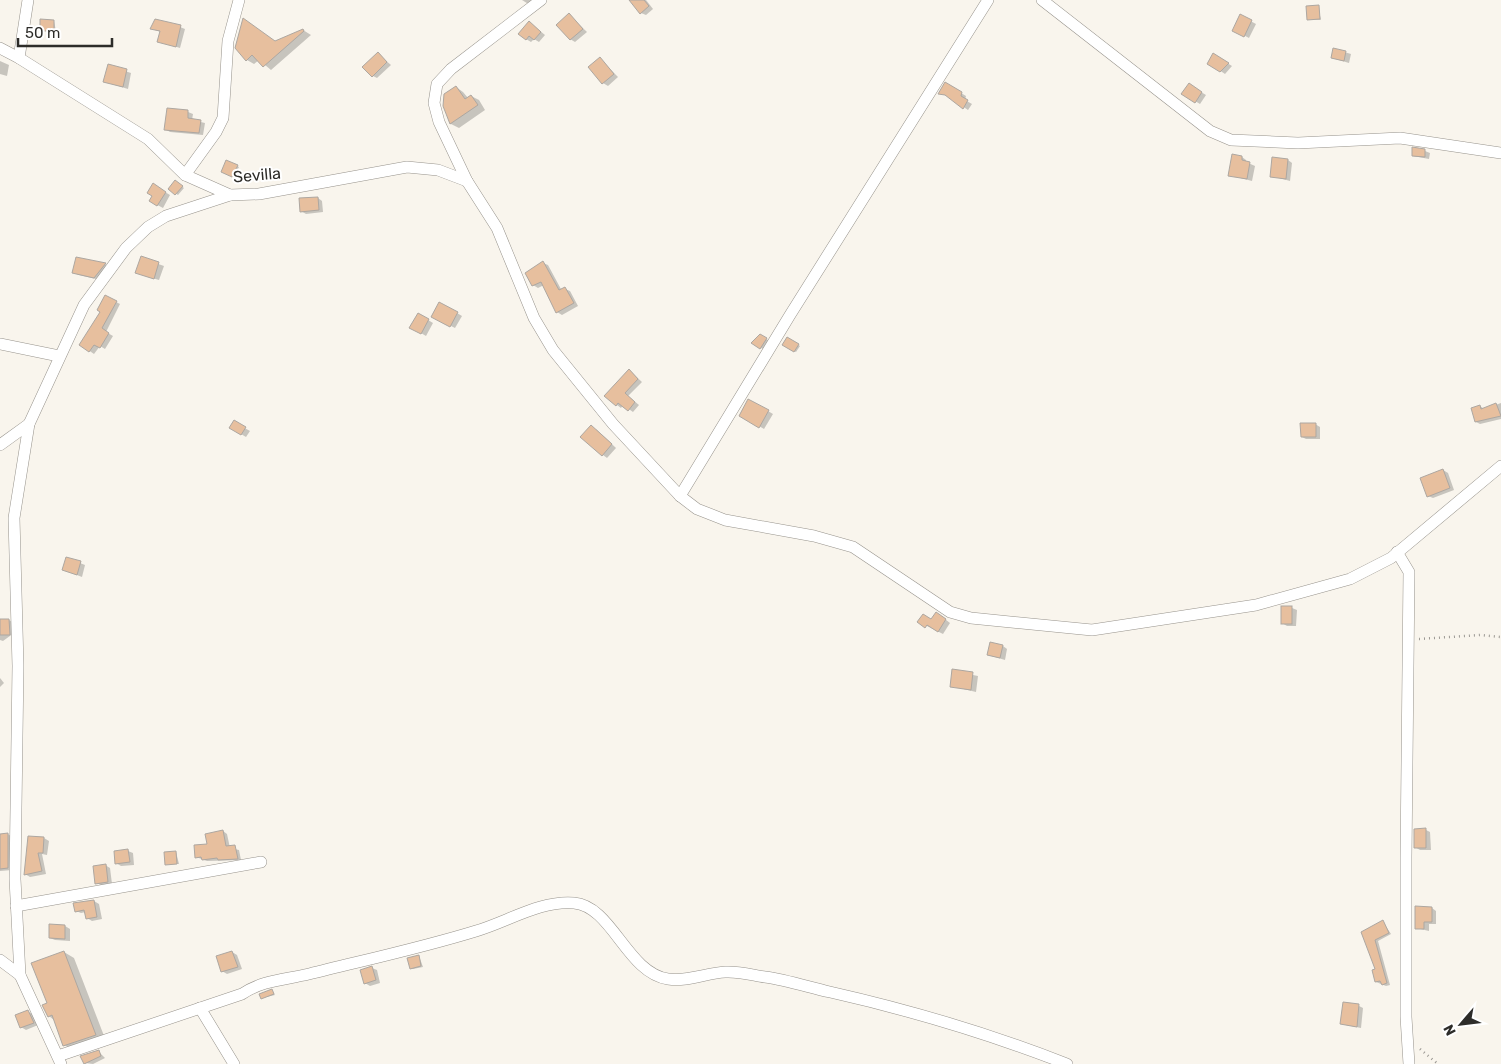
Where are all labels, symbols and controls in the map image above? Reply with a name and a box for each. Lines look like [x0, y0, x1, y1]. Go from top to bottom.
scale bar [18, 15, 111, 47]
text: 50 m [25, 24, 60, 42]
street label: Sevilla [232, 163, 282, 187]
north arrow [1436, 999, 1486, 1049]
text: N [1440, 1021, 1460, 1038]

